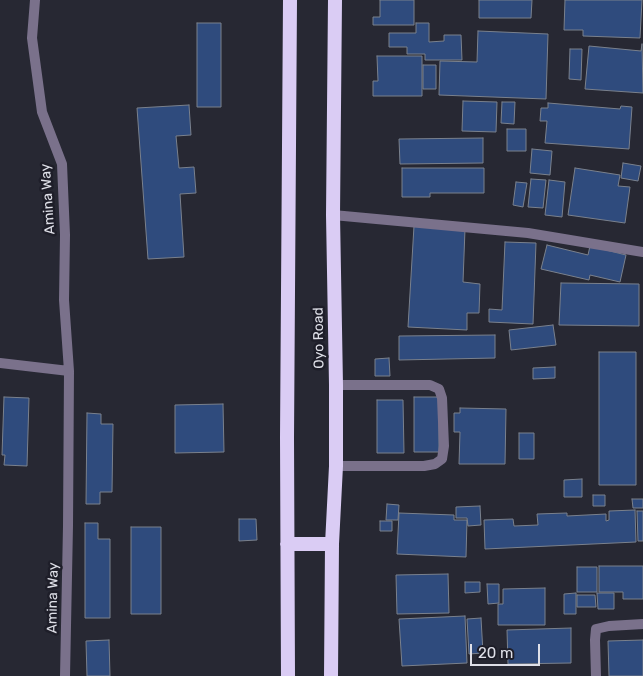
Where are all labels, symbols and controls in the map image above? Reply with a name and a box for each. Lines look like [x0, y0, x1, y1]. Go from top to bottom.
street label: Amina Way [37, 163, 59, 235]
street label: Oyo Road [310, 307, 328, 369]
street label: Amina Way [44, 562, 62, 634]
scale bar [473, 634, 543, 666]
text: 20 m [478, 644, 513, 662]

